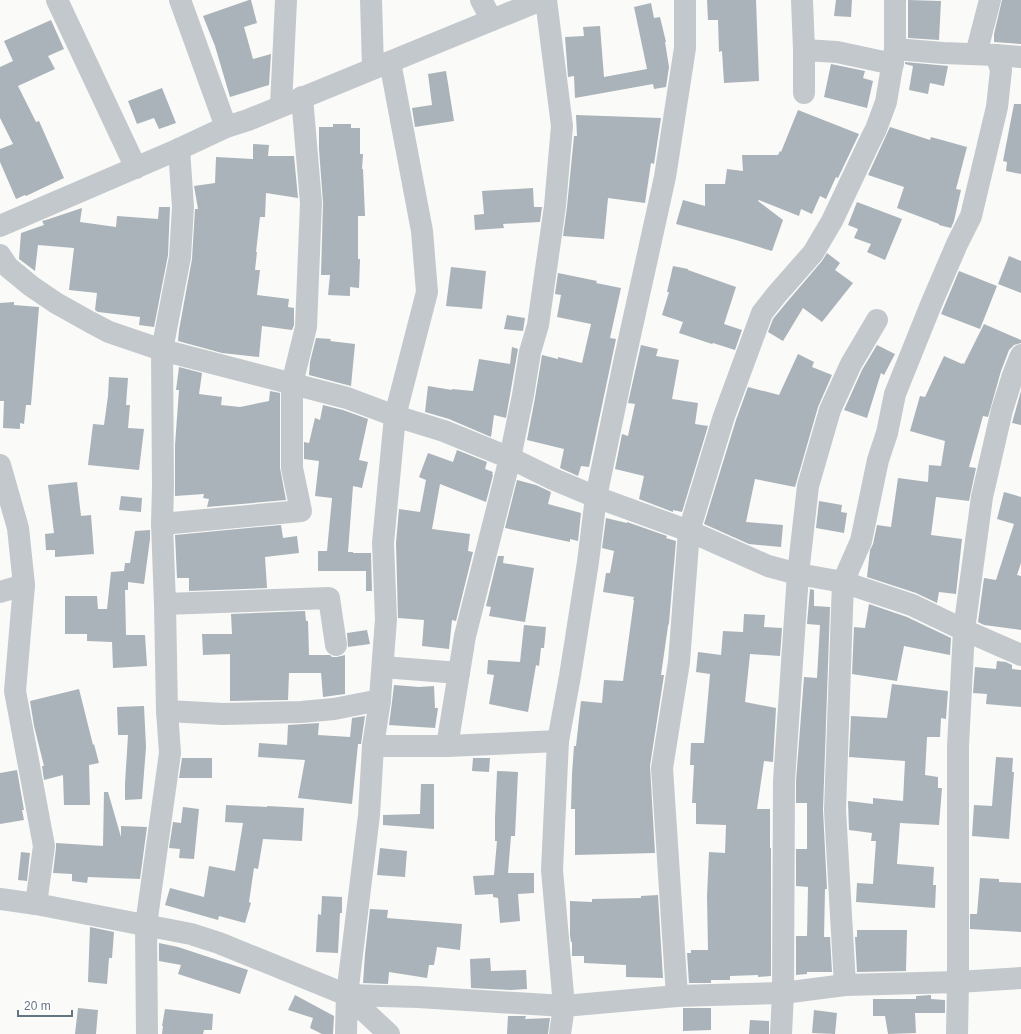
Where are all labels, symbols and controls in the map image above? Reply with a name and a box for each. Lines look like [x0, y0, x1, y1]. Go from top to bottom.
scale bar [18, 992, 72, 1018]
text: 20 m [24, 999, 51, 1013]

